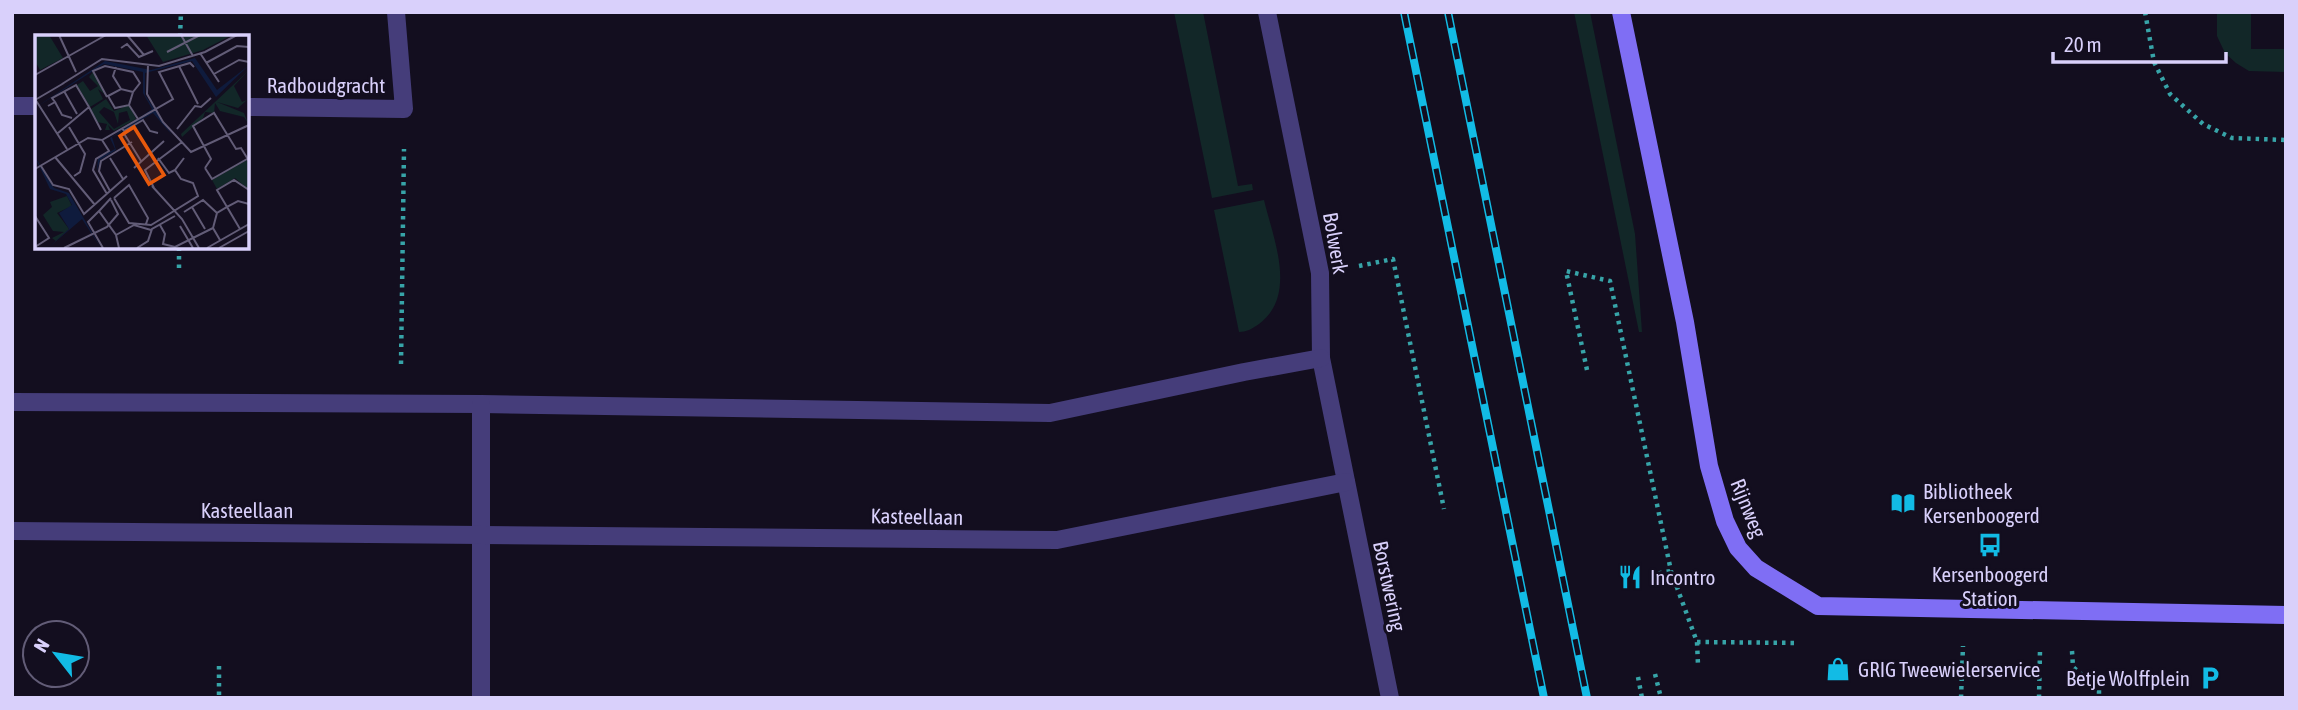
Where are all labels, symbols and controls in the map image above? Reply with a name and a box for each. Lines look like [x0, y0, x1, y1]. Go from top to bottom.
scale bar [2053, 21, 2226, 65]
text: 20 m [2064, 32, 2102, 56]
inset map [35, 35, 248, 248]
street label: Radboudgracht [267, 73, 385, 97]
street label: Bolwerk [1319, 210, 1353, 276]
street label: Rijnweg [1726, 475, 1772, 541]
place label: Bibliotheek Kersenboogerd [1923, 479, 2040, 527]
library icon: Bibliotheek Kersenboogerd [1889, 489, 1917, 517]
street label: Kasteellaan [201, 498, 293, 522]
street label: Kasteellaan [870, 503, 964, 529]
bus stop icon: Kersenboogerd Station [1976, 531, 2004, 559]
street label: Borstwering [1369, 539, 1411, 633]
place label: Kersenboogerd Station [1932, 562, 2048, 610]
restaurant icon: Incontro [1616, 563, 1644, 591]
place label: Incontro [1650, 565, 1715, 589]
north arrow [21, 619, 91, 689]
text: N [29, 635, 54, 656]
shop icon: GRIG Tweewielerservice [1824, 655, 1852, 683]
place label: GRIG Tweewielerservice [1858, 657, 2040, 681]
parking icon: Betje Wolffplein [2196, 664, 2224, 692]
place label: Betje Wolffplein [2066, 666, 2190, 690]

